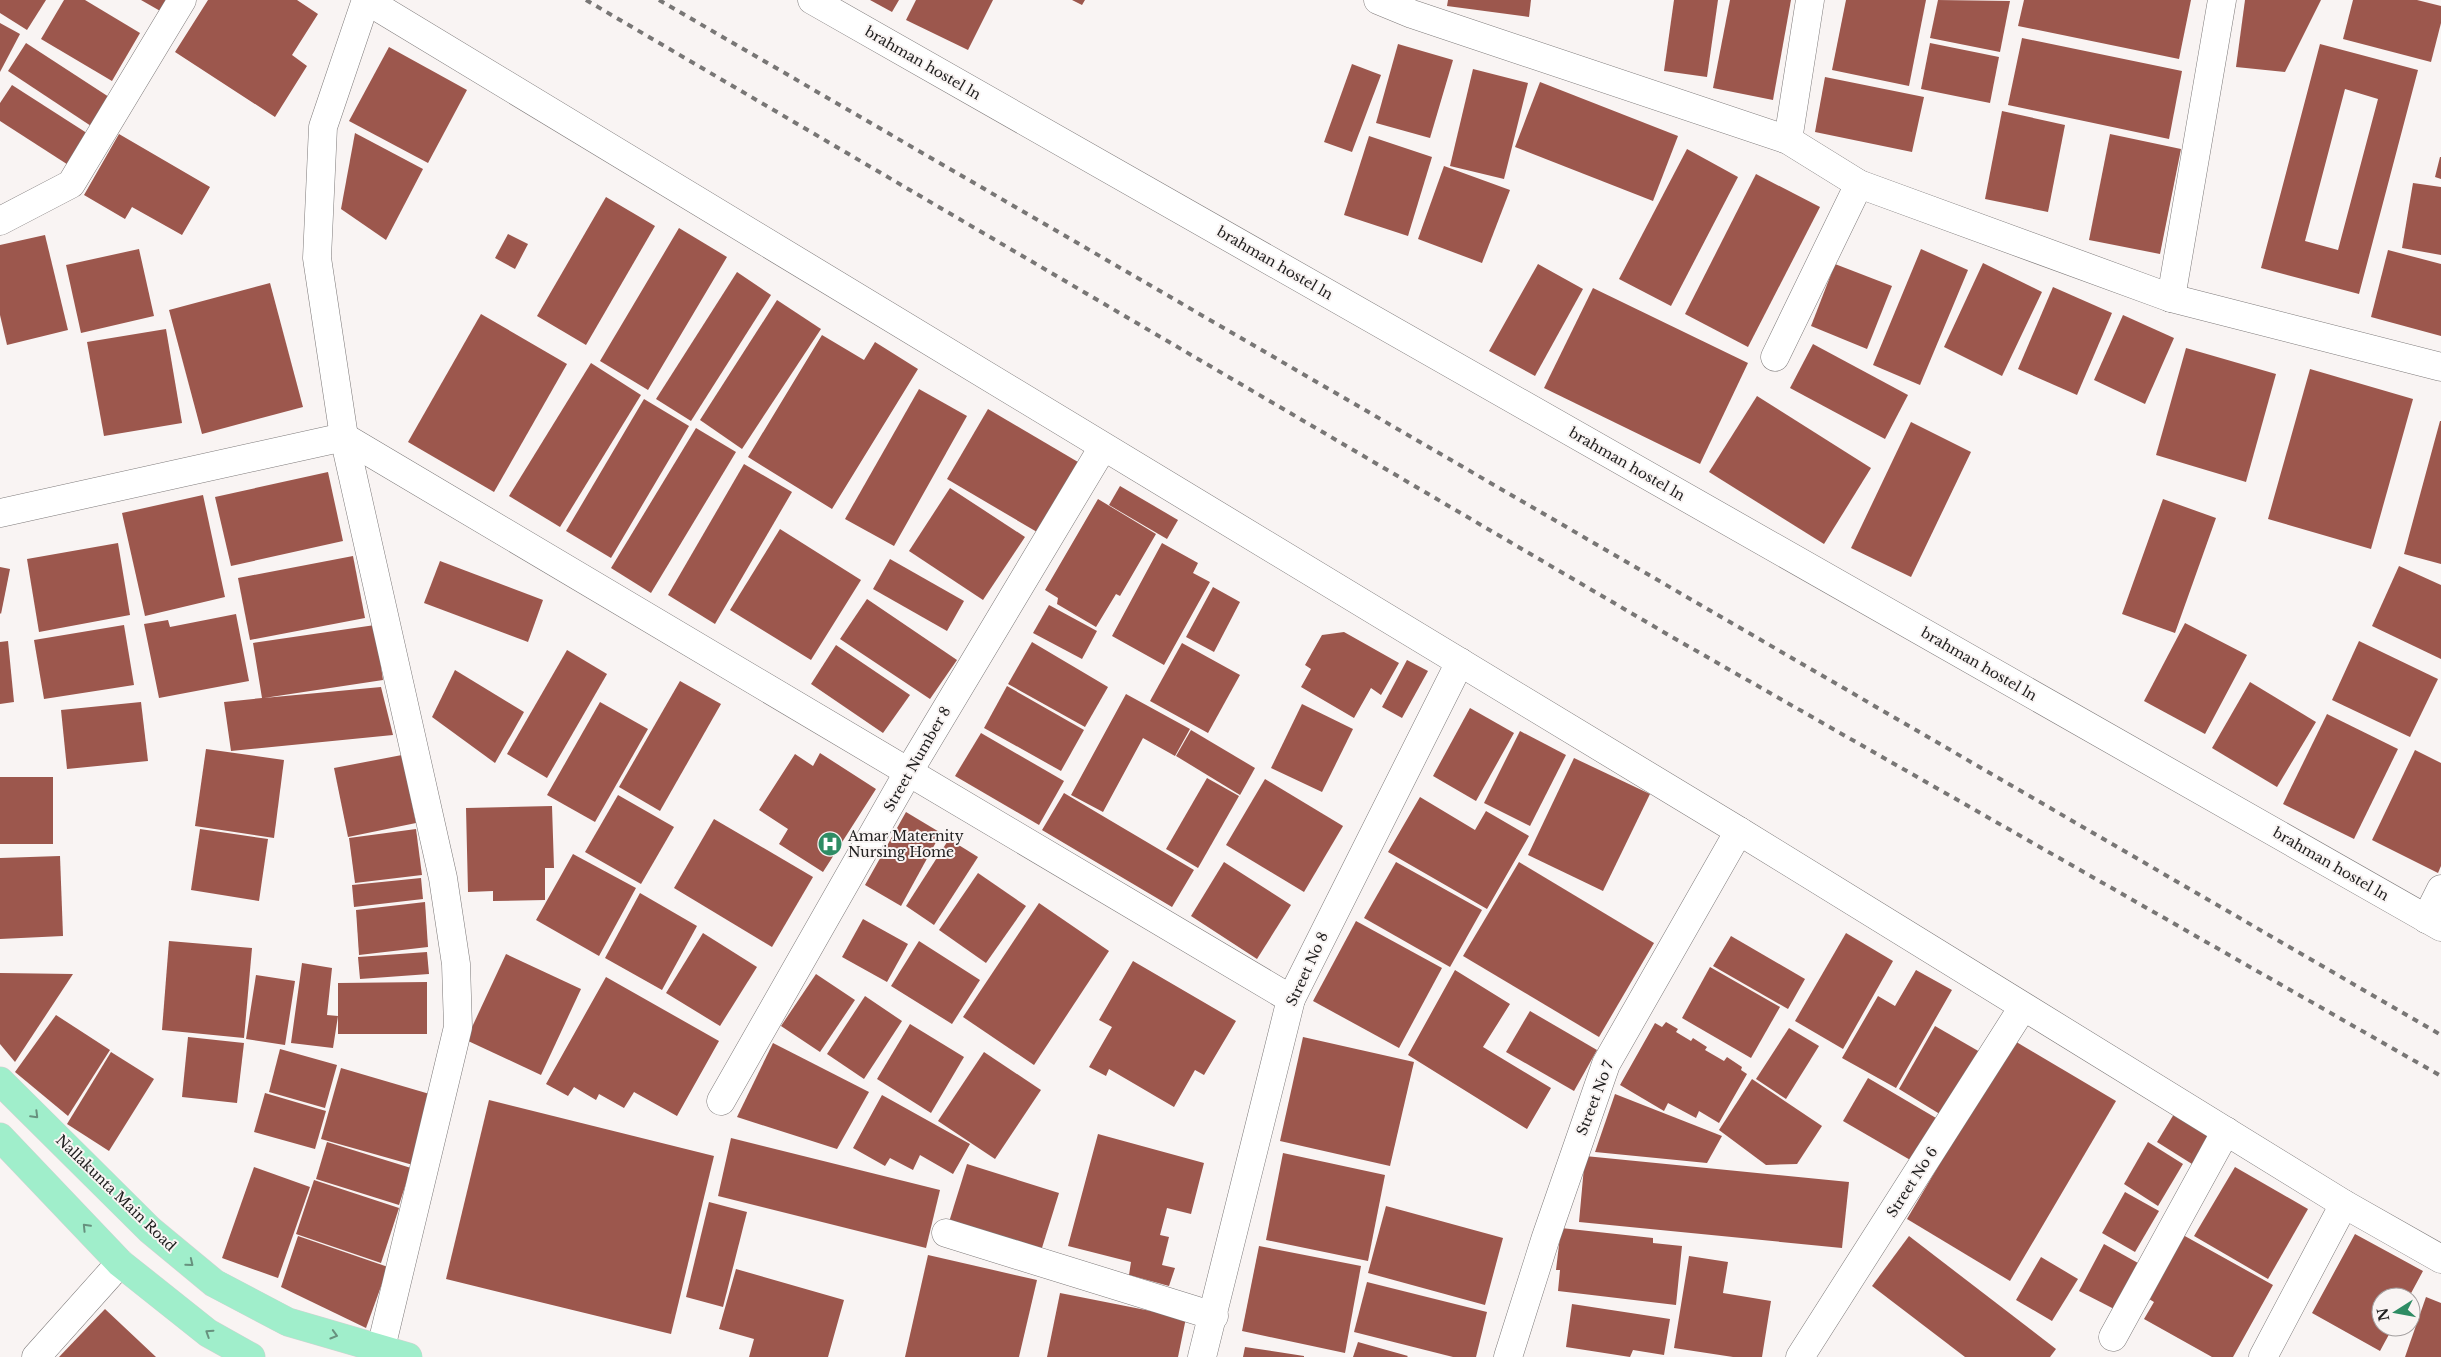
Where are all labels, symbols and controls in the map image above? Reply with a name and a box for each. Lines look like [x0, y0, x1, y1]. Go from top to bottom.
street label: brahman hostel ln [861, 22, 984, 104]
street label: brahman hostel ln [1213, 222, 1336, 304]
street label: brahman hostel ln [1565, 423, 1688, 505]
street label: brahman hostel ln [1917, 623, 2040, 705]
street label: Street Number 8 [880, 703, 954, 815]
street label: brahman hostel ln [2269, 823, 2392, 905]
place label: Amar Maternity Nursing Home [847, 827, 964, 861]
hospital icon: Amar Maternity Nursing Home [817, 831, 843, 857]
street label: Street No 8 [1282, 929, 1332, 1009]
street label: Street No 7 [1573, 1057, 1618, 1138]
one-way arrow [29, 1109, 38, 1118]
street label: Nallakunta Main Road [52, 1131, 180, 1255]
street label: Street No 6 [1883, 1143, 1941, 1221]
one-way arrow [83, 1224, 92, 1233]
one-way arrow [185, 1257, 194, 1266]
north arrow [2371, 1287, 2421, 1337]
text: N [2373, 1306, 2393, 1323]
one-way arrow [206, 1329, 215, 1339]
one-way arrow [330, 1329, 339, 1340]

